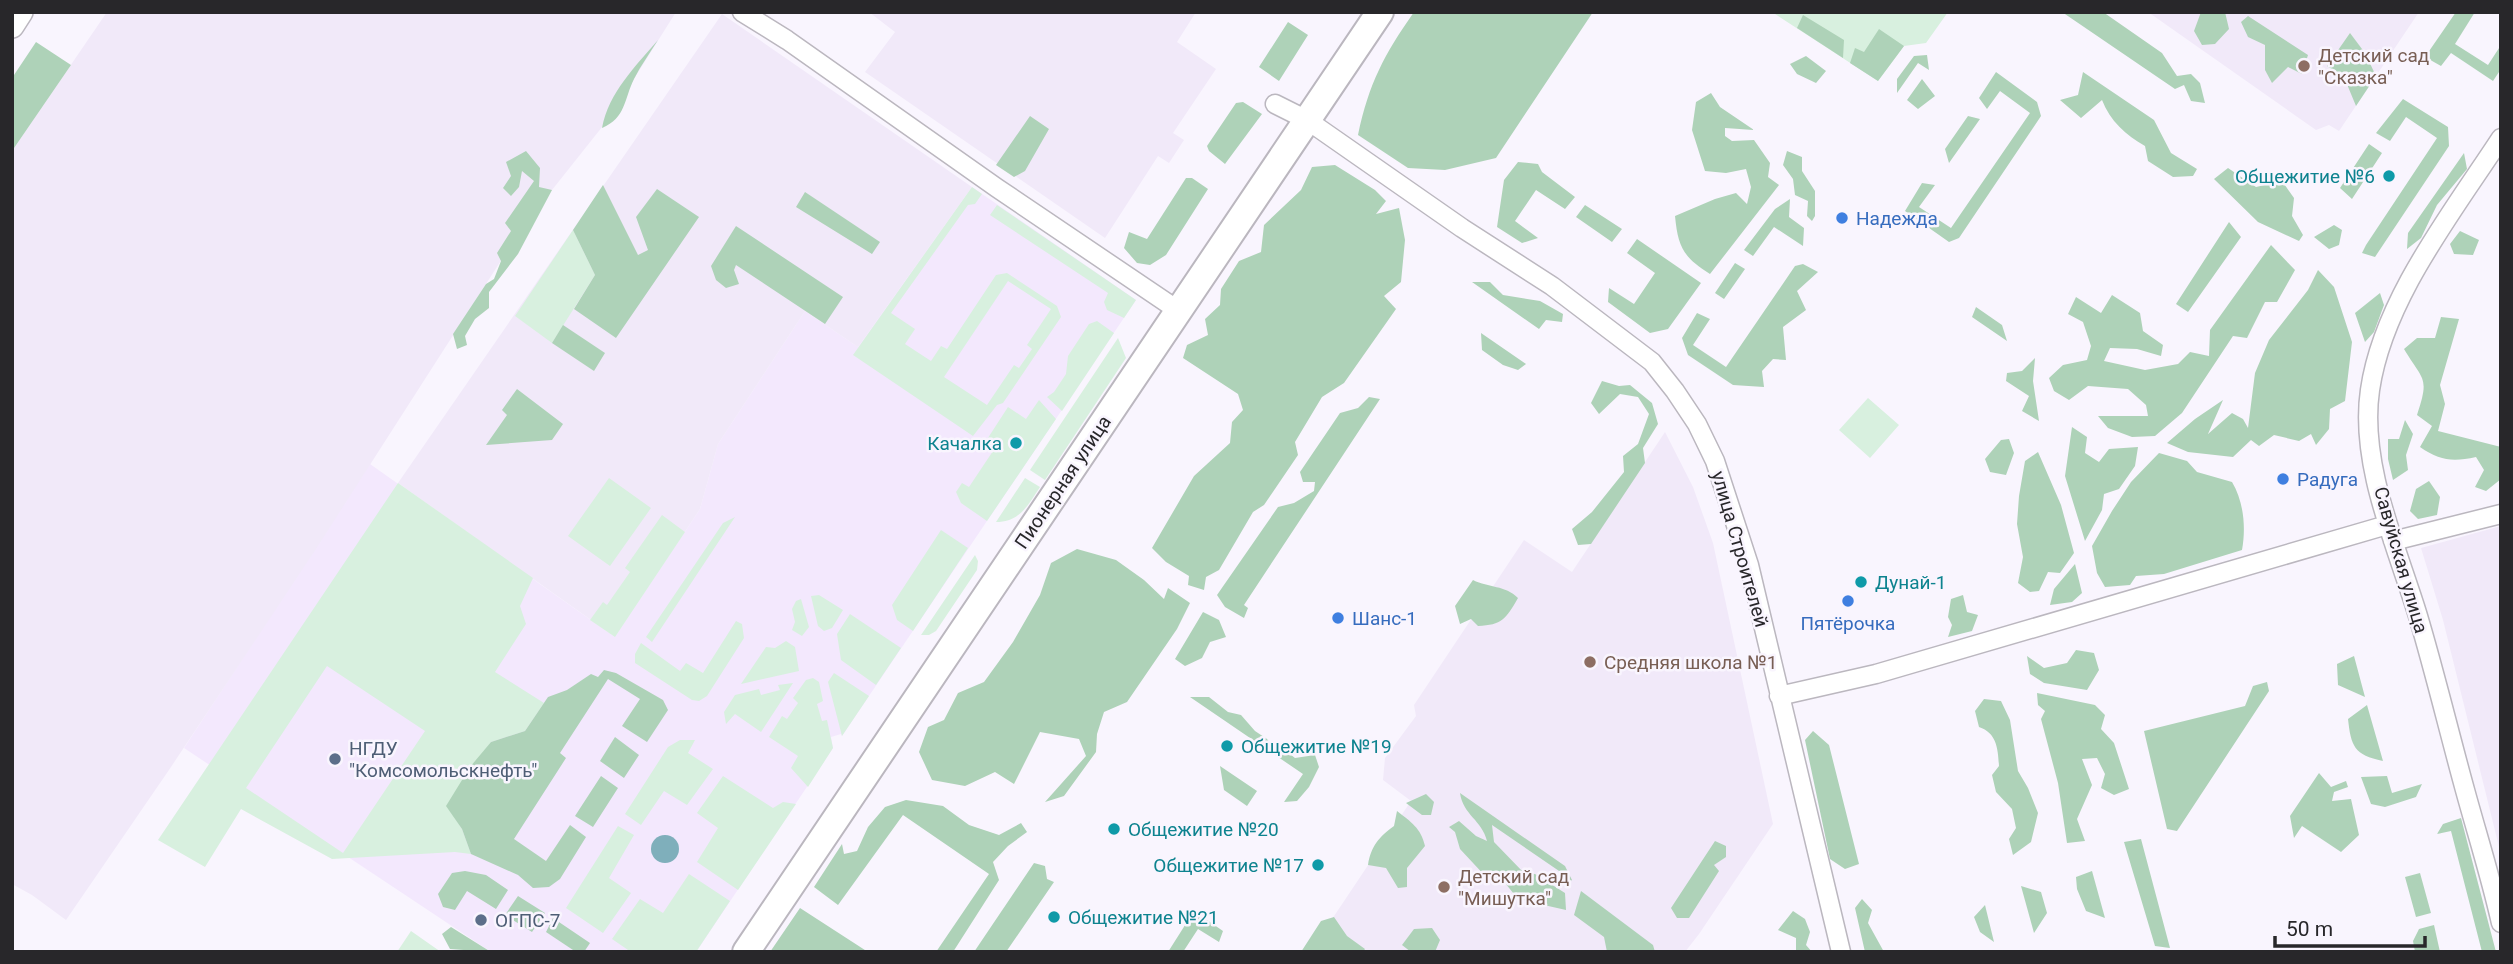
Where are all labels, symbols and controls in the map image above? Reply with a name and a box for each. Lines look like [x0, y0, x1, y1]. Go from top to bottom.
place label: Детский сад "Сказка" [2318, 44, 2429, 89]
marker: Детский сад "Сказка" [2296, 58, 2312, 74]
place label: Общежитие №6 [2235, 165, 2375, 188]
marker: Общежитие №6 [2381, 168, 2397, 184]
place label: Надежда [1856, 207, 1938, 230]
marker: Надежда [1834, 210, 1850, 226]
street label: Пионерная улица [1010, 411, 1116, 553]
place label: Качалка [927, 432, 1002, 455]
marker: Качалка [1008, 435, 1024, 451]
street label: улица Строителей [1707, 468, 1773, 630]
place label: Радуга [2297, 468, 2358, 491]
marker: Радуга [2275, 471, 2291, 487]
street label: Савуйская улица [2369, 484, 2433, 636]
place label: Дунай-1 [1875, 571, 1946, 594]
marker: Дунай-1 [1853, 574, 1869, 590]
marker: Пятёрочка [1840, 593, 1856, 609]
place label: Шанс-1 [1352, 607, 1417, 630]
marker: Шанс-1 [1330, 610, 1346, 626]
place label: Пятёрочка [1801, 612, 1895, 635]
place label: Средняя школа №1 [1604, 651, 1778, 674]
marker: Средняя школа №1 [1582, 654, 1598, 670]
place label: Общежитие №19 [1241, 735, 1392, 758]
place label: НГДУ "Комсомольскнефть" [349, 737, 537, 782]
marker: Общежитие №19 [1219, 738, 1235, 754]
marker: НГДУ "Комсомольскнефть" [327, 751, 343, 767]
place label: Общежитие №20 [1128, 818, 1279, 841]
marker: Общежитие №20 [1106, 821, 1122, 837]
place label: Общежитие №17 [1153, 854, 1304, 877]
marker: Общежитие №17 [1310, 857, 1326, 873]
place label: Детский сад "Мишутка" [1458, 865, 1569, 910]
marker: Детский сад "Мишутка" [1436, 879, 1452, 895]
scale bar [2275, 904, 2426, 948]
place label: Общежитие №21 [1068, 906, 1219, 929]
place label: ОГПС-7 [495, 909, 561, 932]
marker: Общежитие №21 [1046, 909, 1062, 925]
marker: ОГПС-7 [473, 912, 489, 928]
text: 50 m [2286, 917, 2333, 941]

